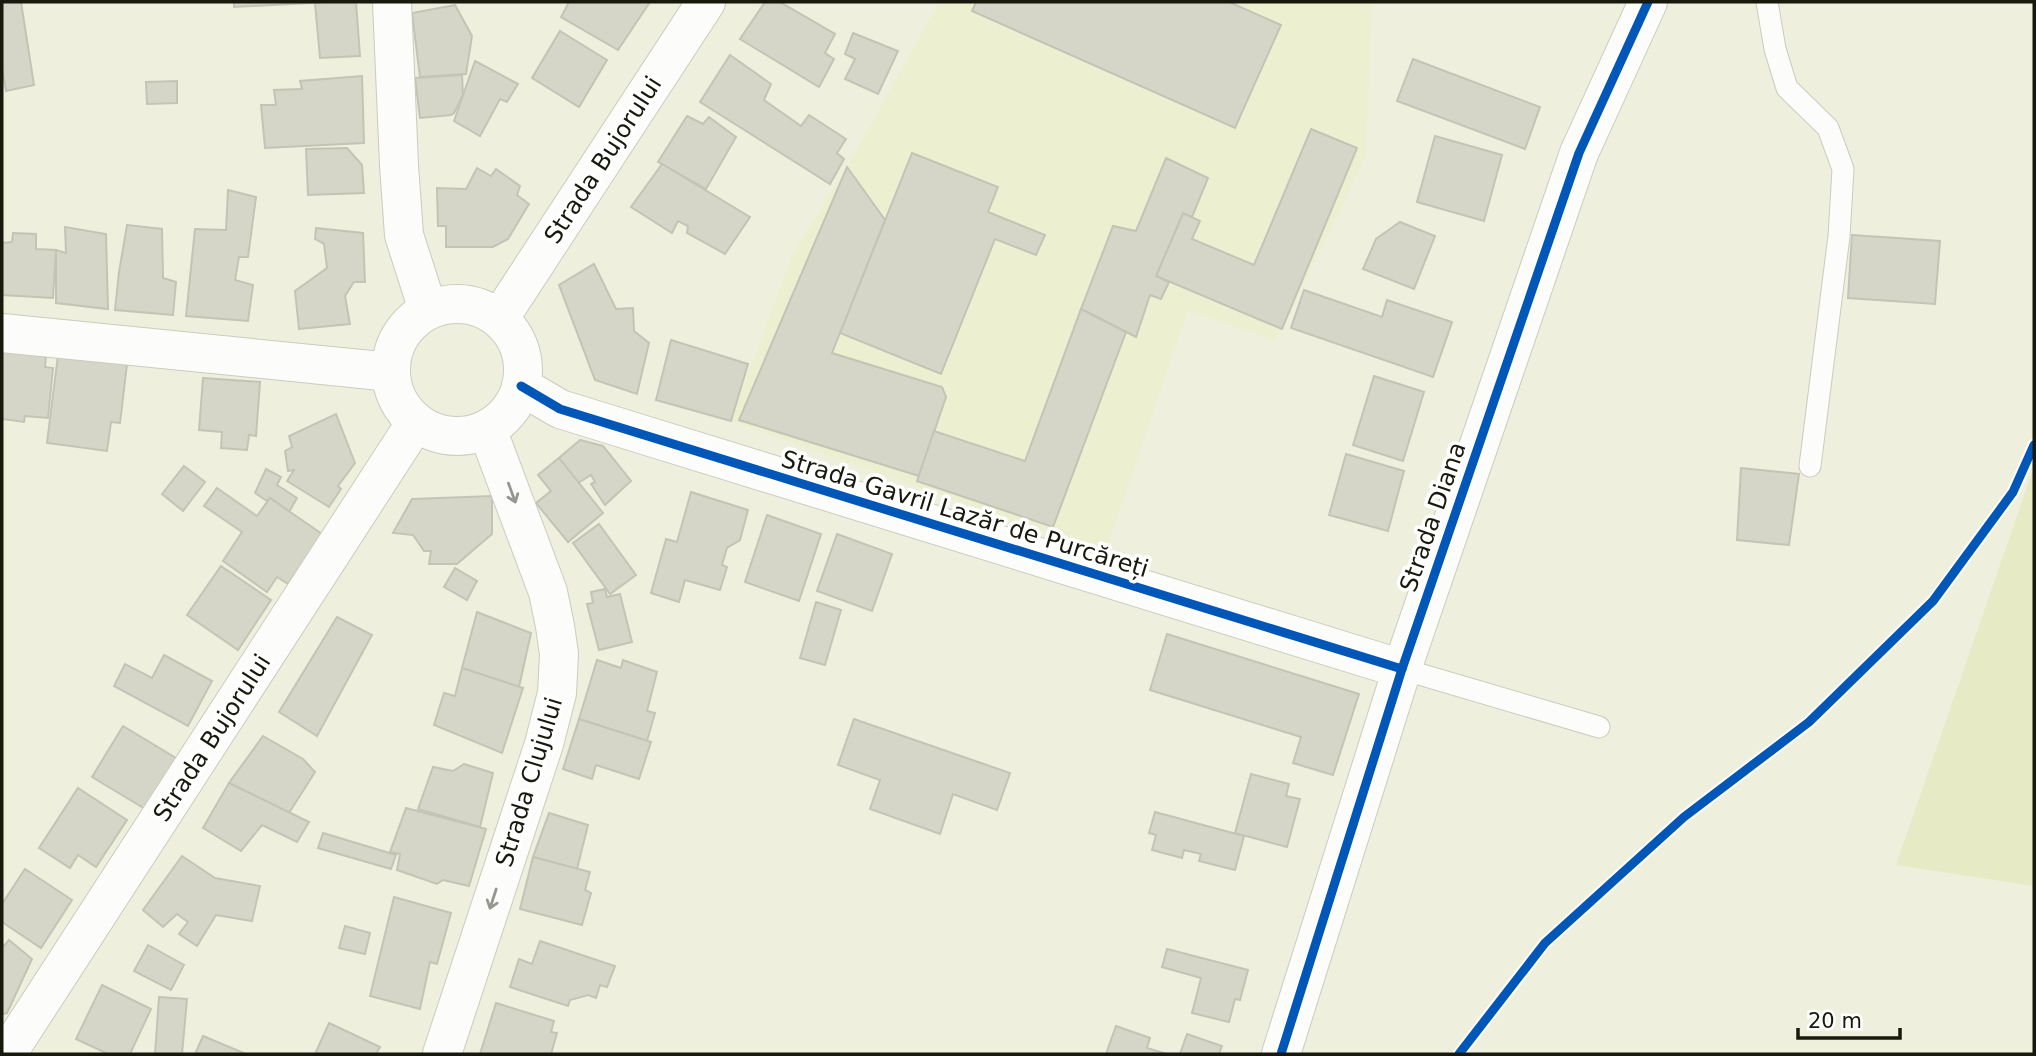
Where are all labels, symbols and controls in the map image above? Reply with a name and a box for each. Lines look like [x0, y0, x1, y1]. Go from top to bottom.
street label: Strada Bujorului [539, 71, 667, 249]
street label: Strada Diana [1394, 438, 1472, 596]
street label: Strada Gavril Lazăr de Purcăreți [778, 445, 1152, 583]
one-way arrow [507, 481, 519, 503]
street label: Strada Bujorului [148, 649, 276, 827]
street label: Strada Clujului [490, 694, 568, 870]
one-way arrow [486, 888, 498, 910]
scale bar [1798, 996, 1899, 1040]
text: 20 m [1808, 1009, 1862, 1033]

